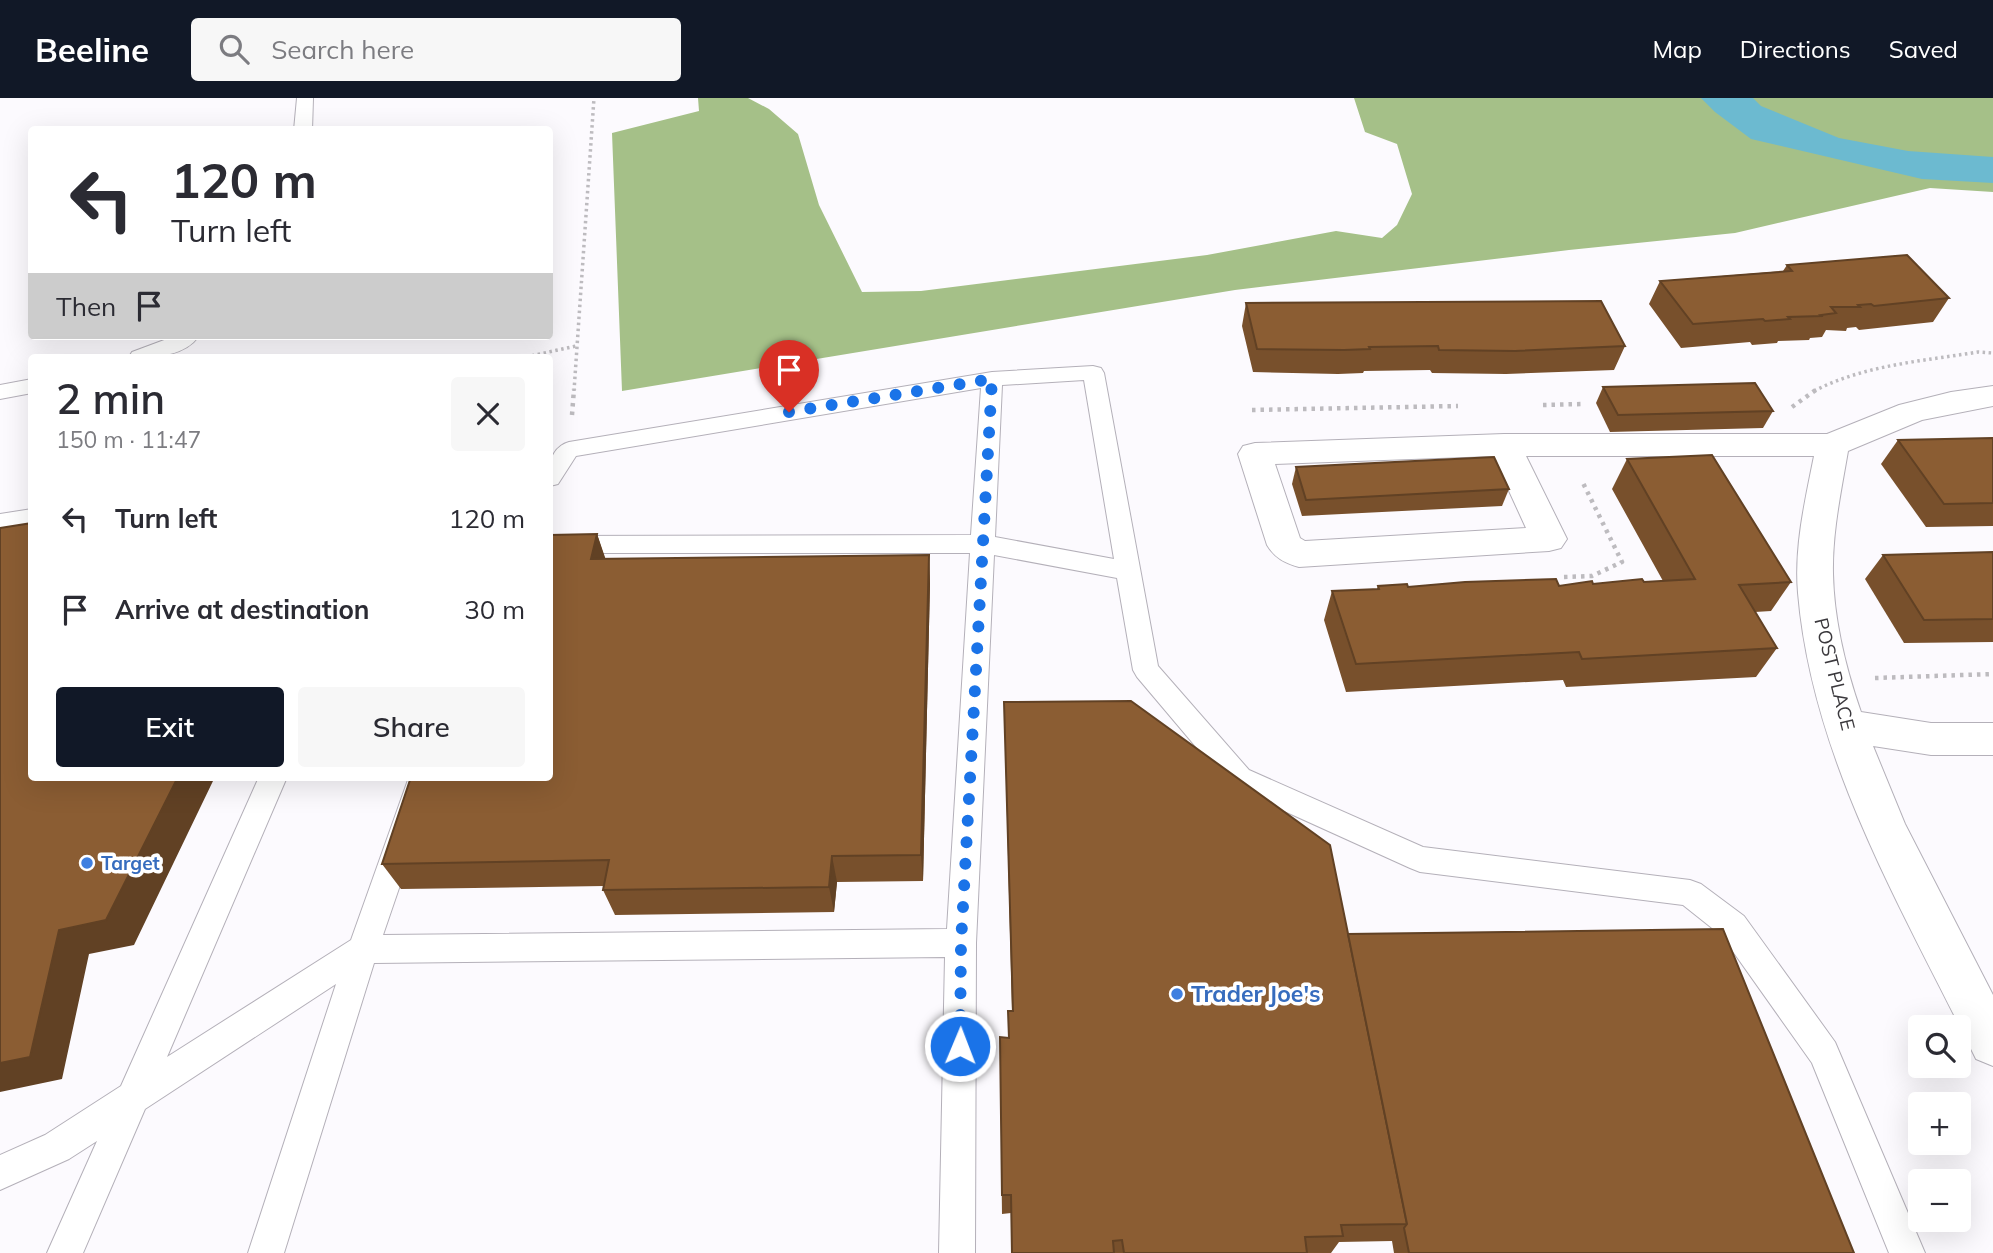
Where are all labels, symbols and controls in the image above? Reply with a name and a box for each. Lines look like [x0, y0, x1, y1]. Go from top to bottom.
search box [191, 18, 681, 81]
text: Beeline [35, 29, 149, 70]
icon: search [215, 30, 253, 68]
text: Search here [271, 33, 414, 66]
text: Map [1652, 34, 1702, 64]
text: Directions [1740, 34, 1851, 64]
text: Saved [1889, 34, 1958, 64]
text: 120 m [171, 149, 317, 210]
icon: left [56, 154, 147, 245]
text: Turn left [171, 210, 291, 250]
icon: arrive [130, 287, 168, 325]
text: Then [56, 290, 116, 323]
pin [759, 340, 819, 412]
icon: arrive [770, 351, 808, 389]
text: 2 min [56, 372, 165, 425]
button: close [451, 377, 525, 451]
text: 150 m · 11:47 [56, 425, 201, 454]
icon: left [56, 500, 94, 538]
text: Turn left [115, 502, 217, 535]
text: 120 m [449, 502, 525, 535]
icon: arrive [56, 591, 94, 629]
text: Arrive at destination [115, 593, 370, 626]
text: 30 m [464, 593, 525, 626]
street label: POST PLACE [1809, 615, 1861, 733]
button: Exit [56, 687, 284, 767]
button: Share [298, 687, 525, 767]
place label: Target [101, 851, 160, 875]
marker: Target [79, 855, 95, 871]
place label: Trader Joe's [1191, 979, 1321, 1008]
marker: Trader Joe's [1169, 986, 1185, 1002]
position arrow [923, 1009, 997, 1083]
map controls [1908, 1015, 1971, 1232]
button: search [1908, 1015, 1971, 1078]
button: + [1908, 1092, 1971, 1155]
button: − [1908, 1169, 1971, 1232]

